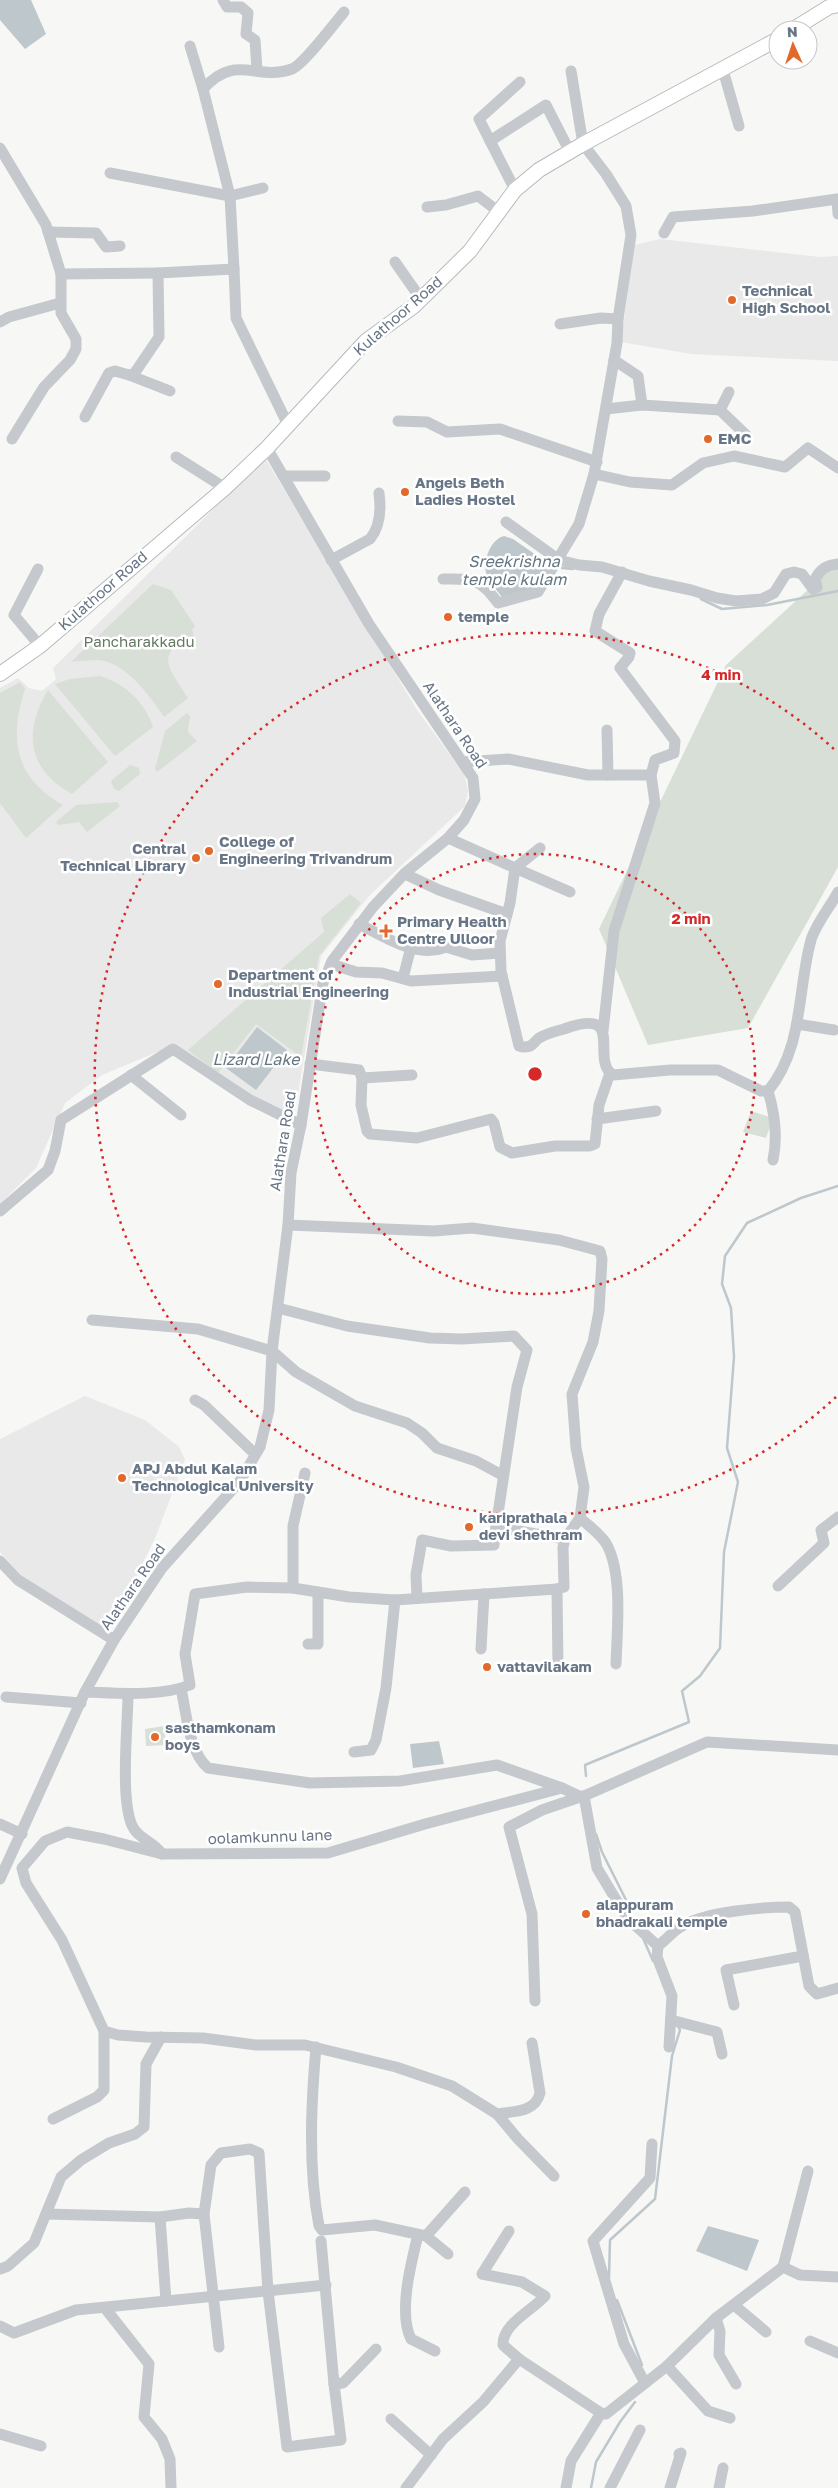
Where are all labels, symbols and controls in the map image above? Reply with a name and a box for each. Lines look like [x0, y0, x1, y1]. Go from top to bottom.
north arrow [768, 20, 818, 70]
text: N [787, 23, 798, 40]
street label: Kulathoor Road [349, 272, 445, 359]
place label: Technical High School [742, 281, 830, 316]
marker: Technical High School [726, 294, 738, 306]
place label: EMC [718, 429, 752, 447]
marker: EMC [702, 433, 714, 445]
place label: Angels Beth Ladies Hostel [415, 473, 515, 508]
marker: Angels Beth Ladies Hostel [399, 486, 411, 498]
street label: Kulathoor Road [54, 547, 150, 634]
water label: Sreekrishna temple kulam [462, 551, 567, 589]
place label: temple [458, 607, 509, 625]
marker: temple [442, 611, 454, 623]
park label: Pancharakkadu [83, 632, 195, 650]
text: 4 min [701, 665, 741, 683]
street label: Alathara Road [420, 677, 492, 771]
place label: College of Engineering Trivandrum [219, 832, 392, 867]
place label: Central Technical Library [60, 839, 186, 874]
marker: College of Engineering Trivandrum [203, 845, 215, 857]
marker: Central Technical Library [190, 852, 202, 864]
text: 2 min [671, 909, 711, 927]
place label: Primary Health Centre Ulloor [397, 912, 507, 947]
marker: Primary Health Centre Ulloor [379, 924, 393, 938]
place label: Department of Industrial Engineering [228, 965, 389, 1000]
marker: Department of Industrial Engineering [212, 978, 224, 990]
water label: Lizard Lake [213, 1049, 301, 1069]
centre of rings [526, 1065, 544, 1083]
street label: Alathara Road [265, 1089, 299, 1192]
place label: APJ Abdul Kalam Technological University [132, 1459, 314, 1494]
marker: APJ Abdul Kalam Technological University [116, 1472, 128, 1484]
place label: kariprathala devi shethram [479, 1508, 582, 1543]
marker: kariprathala devi shethram [463, 1521, 475, 1533]
street label: Alathara Road [96, 1540, 169, 1633]
place label: vattavilakam [497, 1657, 592, 1675]
marker: vattavilakam [481, 1661, 493, 1673]
place label: sasthamkonam boys [165, 1718, 276, 1753]
marker: sasthamkonam boys [149, 1731, 161, 1743]
street label: oolamkunnu lane [207, 1825, 333, 1847]
place label: alappuram bhadrakali temple [596, 1895, 728, 1930]
marker: alappuram bhadrakali temple [580, 1908, 592, 1920]

